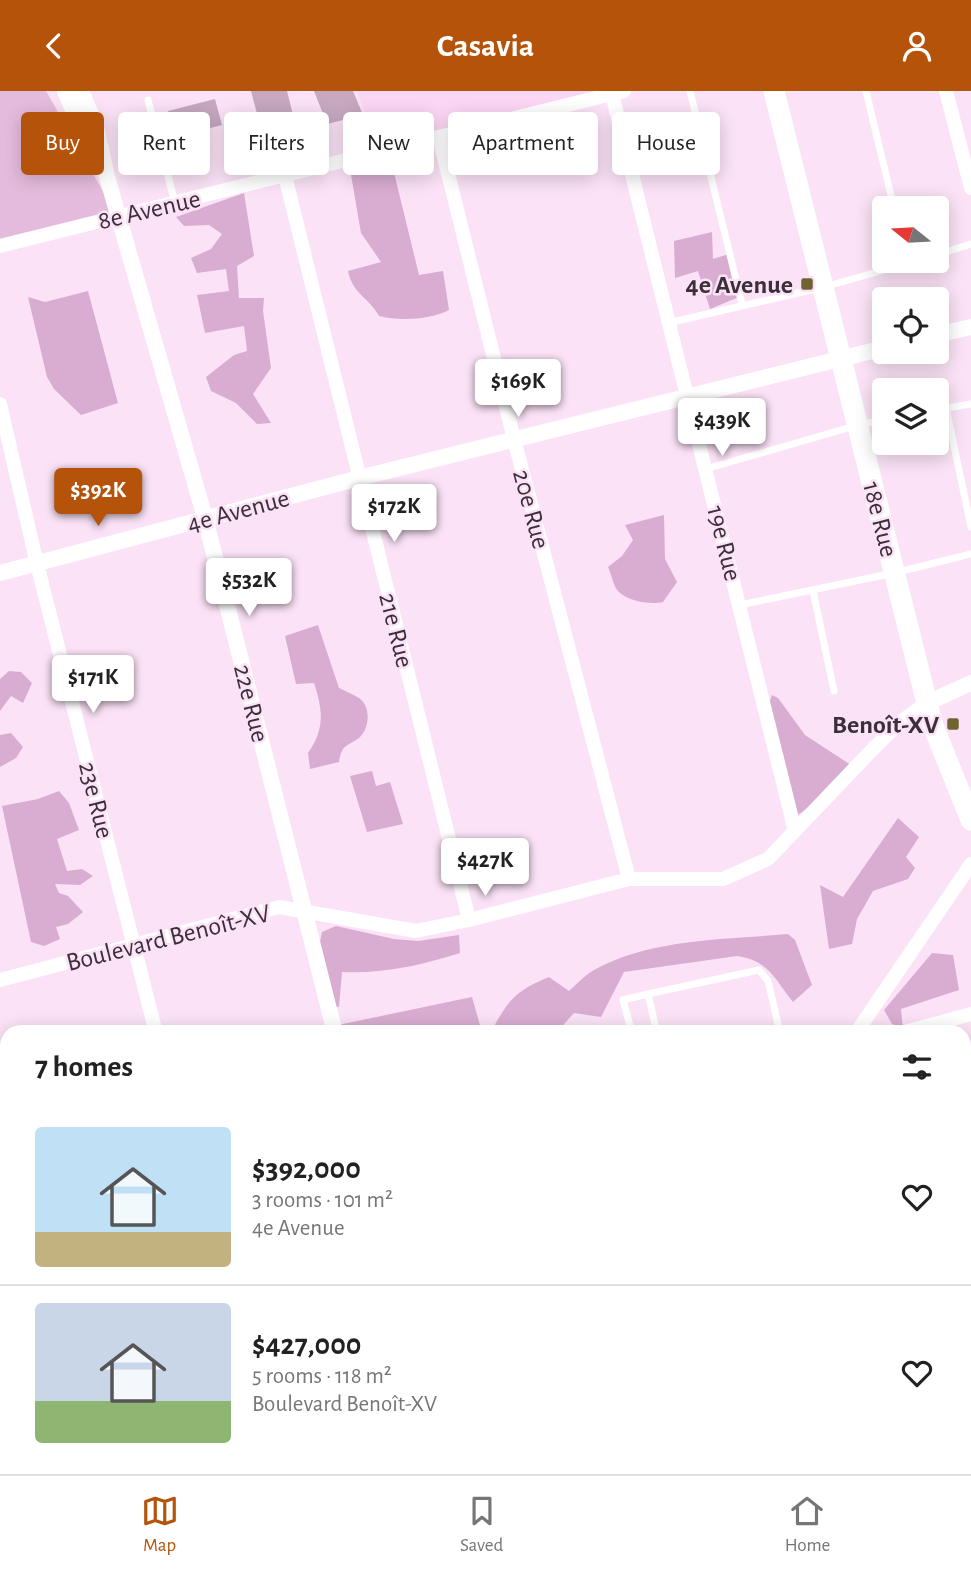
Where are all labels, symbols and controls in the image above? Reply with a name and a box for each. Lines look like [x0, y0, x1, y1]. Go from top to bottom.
icon: back [35, 27, 73, 65]
icon: person [898, 27, 936, 65]
text: Casavia [437, 30, 534, 62]
chip: Buy [21, 112, 104, 175]
chip: Rent [118, 112, 210, 175]
chip: Filters [224, 112, 329, 175]
chip: New [343, 112, 434, 175]
chip: Apartment [448, 112, 598, 175]
chip: House [612, 112, 720, 175]
street label: 8e Avenue [95, 186, 203, 234]
north arrow [872, 196, 948, 273]
map controls [872, 196, 949, 455]
place label: 4e Avenue [686, 272, 793, 298]
marker: 4e Avenue [799, 276, 815, 292]
button: locate [872, 287, 949, 364]
pin: $169K [469, 359, 567, 419]
text: $169K [491, 370, 545, 393]
button: layers [872, 378, 949, 455]
pin: $439K [673, 399, 771, 458]
text: $439K [694, 409, 750, 432]
street label: 20e Rue [508, 467, 554, 552]
pin: $392K [49, 469, 147, 528]
text: $392K [70, 479, 126, 502]
street label: 18e Rue [858, 479, 902, 560]
pin: $172K [345, 484, 443, 544]
street label: 4e Avenue [184, 485, 292, 537]
text: $172K [368, 495, 420, 518]
street label: 19e Rue [702, 503, 746, 584]
pin: $532K [200, 559, 298, 618]
text: $532K [222, 569, 276, 592]
street label: 21e Rue [374, 590, 418, 670]
pin: $171K [44, 655, 142, 715]
street label: 22e Rue [229, 662, 273, 745]
text: $171K [68, 666, 118, 689]
place label: Benoît-XV [832, 712, 940, 738]
marker: Benoît-XV [945, 716, 961, 732]
street label: 23e Rue [74, 759, 118, 841]
pin: $427K [436, 839, 534, 898]
text: $427K [457, 849, 513, 872]
street label: Boulevard Benoît-XV [64, 900, 273, 976]
icon: filters [898, 1048, 936, 1086]
text: 7 homes [35, 1052, 133, 1082]
text: $392,000 [252, 1154, 361, 1184]
icon: home [91, 1155, 175, 1239]
icon: heart [898, 1178, 936, 1216]
text: 3 rooms · 101 m² [252, 1189, 393, 1212]
text: 4e Avenue [252, 1217, 345, 1240]
text: $427,000 [252, 1330, 361, 1360]
icon: home [91, 1331, 175, 1415]
icon: heart [898, 1354, 936, 1392]
text: 5 rooms · 118 m² [252, 1365, 392, 1388]
text: Boulevard Benoît-XV [252, 1393, 437, 1416]
tab: Map [141, 1492, 179, 1557]
tab: Saved [460, 1492, 503, 1557]
tab: Home [785, 1492, 830, 1557]

